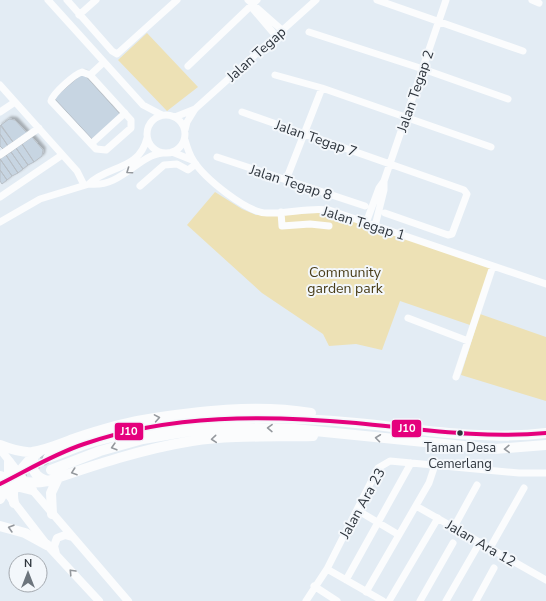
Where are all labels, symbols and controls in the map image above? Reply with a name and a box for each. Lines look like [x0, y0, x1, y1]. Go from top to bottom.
street label: Jalan Tegap [222, 23, 290, 87]
street label: Jalan Tegap 2 [392, 48, 438, 136]
street label: Jalan Tegap 7 [271, 115, 359, 161]
street label: Jalan Tegap 8 [246, 160, 335, 205]
one-way arrow [126, 166, 133, 174]
street label: Jalan Tegap 1 [319, 202, 408, 245]
park label: Community garden park [307, 263, 384, 298]
one-way arrow [154, 414, 160, 423]
line badge: J10 [391, 419, 422, 438]
text: J10 [397, 421, 416, 436]
line badge: J10 [114, 422, 144, 441]
text: J10 [119, 424, 138, 439]
one-way arrow [267, 424, 273, 432]
marker: Taman Desa Cemerlang [455, 428, 465, 438]
one-way arrow [375, 433, 381, 442]
one-way arrow [211, 435, 217, 444]
place label: Taman Desa Cemerlang [424, 439, 496, 473]
one-way arrow [111, 442, 118, 451]
one-way arrow [504, 445, 510, 453]
street label: Jalan Ara 23 [335, 465, 390, 543]
one-way arrow [71, 468, 78, 476]
street label: Jalan Ara 12 [441, 515, 519, 571]
one-way arrow [8, 524, 15, 533]
north arrow [8, 553, 48, 593]
text: N [24, 556, 32, 571]
one-way arrow [69, 569, 77, 577]

